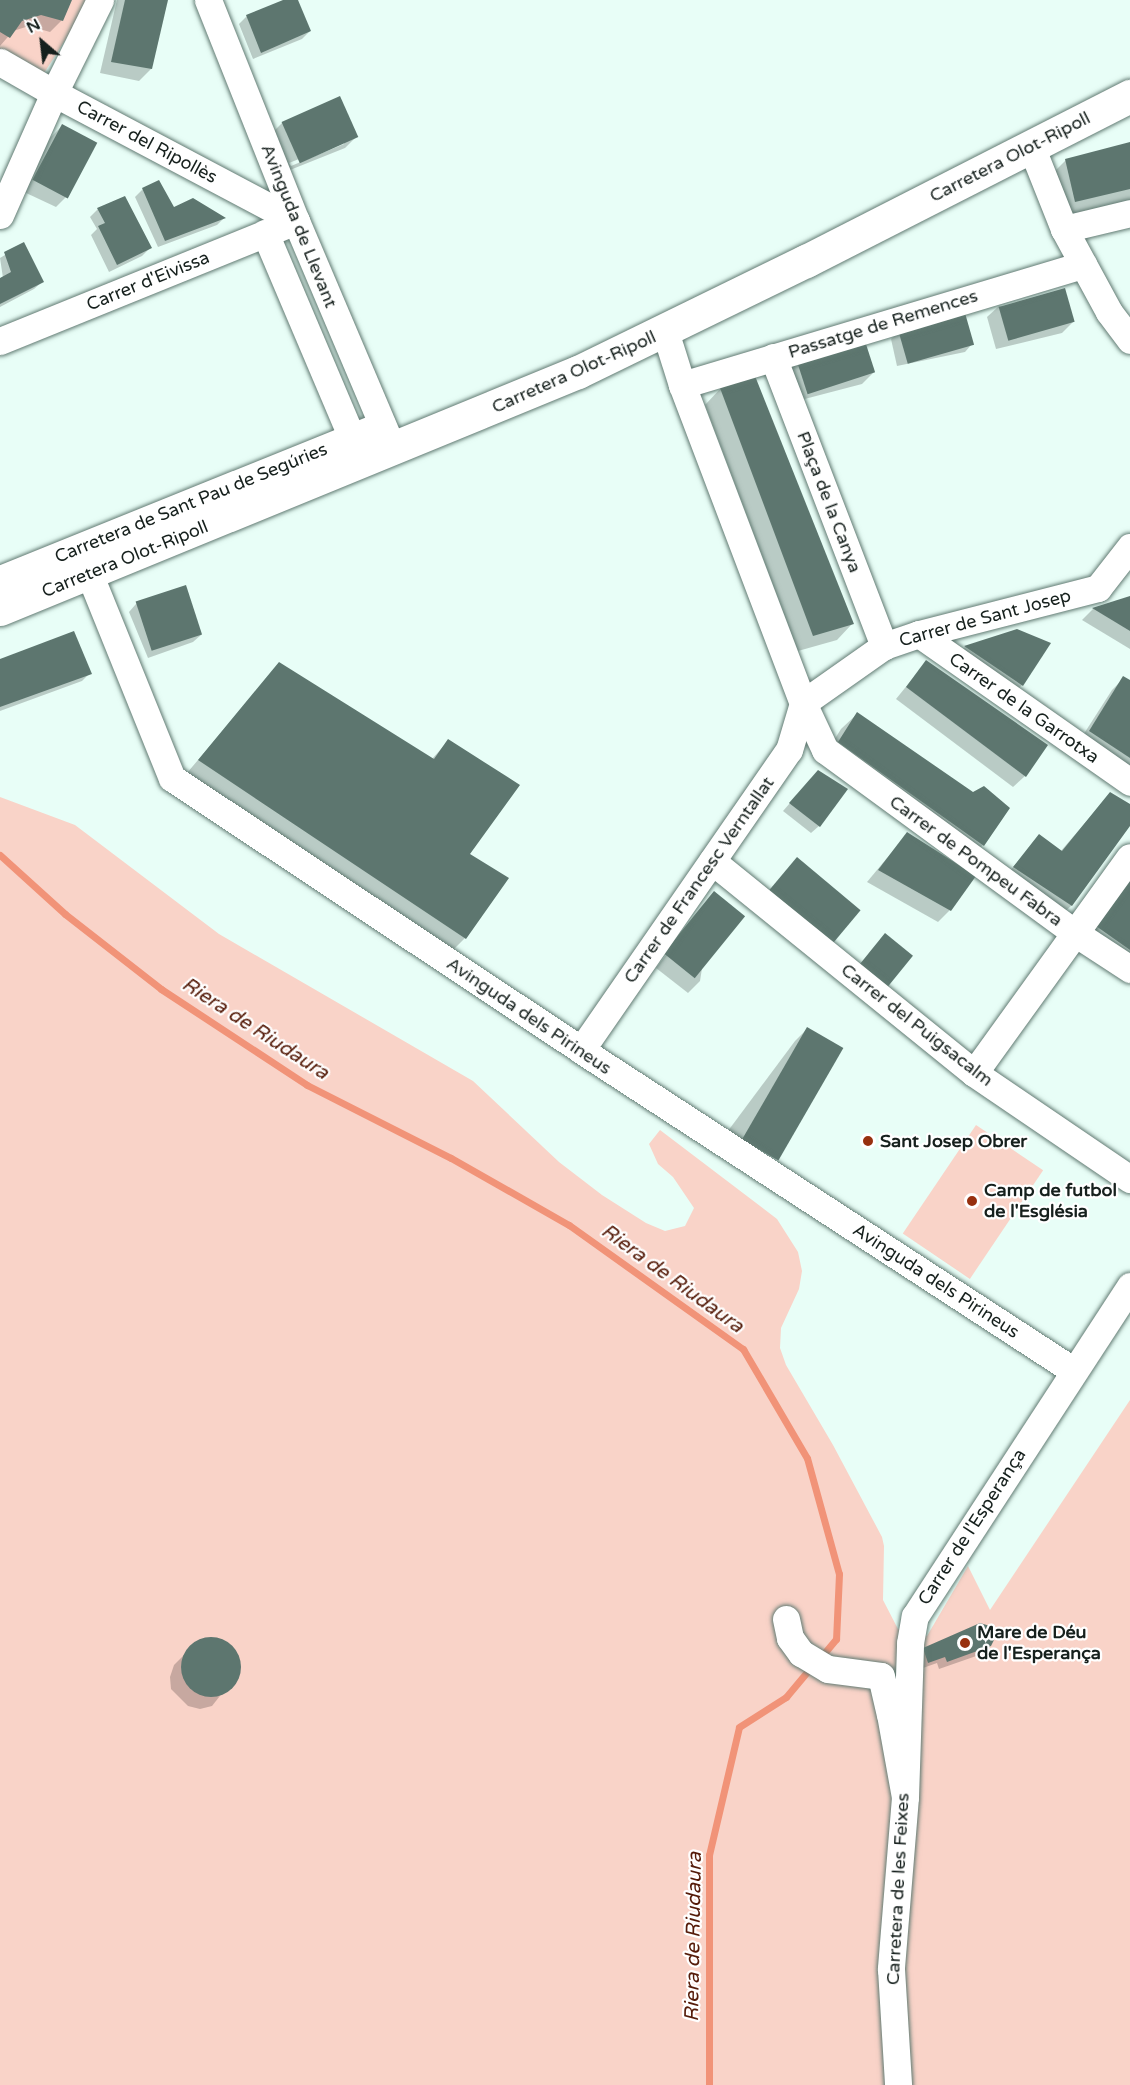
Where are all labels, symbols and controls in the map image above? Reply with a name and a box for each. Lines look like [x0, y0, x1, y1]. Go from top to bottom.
north arrow [12, 12, 72, 72]
text: N [23, 14, 44, 38]
street label: Carrer del Ripollès [73, 96, 221, 188]
street label: Carretera Olot-Ripoll [926, 107, 1094, 207]
street label: Avinguda de Llevant [256, 141, 342, 311]
street label: Carrer d'Eivissa [83, 247, 213, 315]
street label: Passatge de Remences [786, 285, 980, 363]
street label: Carretera Olot-Ripoll [489, 326, 659, 418]
street label: Plaça de la Canya [792, 428, 866, 576]
street label: Carretera de Sant Pau de Segúries [52, 438, 330, 568]
street label: Carretera Olot-Ripoll [39, 516, 211, 602]
street label: Carrer de Sant Josep [897, 585, 1073, 651]
street label: Carrer de la Garrotxa [945, 648, 1103, 768]
street label: Carrer de Francesc Verntallat [619, 773, 779, 987]
street label: Carrer de Pompeu Fabra [885, 791, 1067, 931]
street label: Avinguda dels Pirineus [442, 953, 616, 1079]
street label: Carrer del Puigsacalm [837, 959, 997, 1091]
water label: Riera de Riudaura [177, 973, 333, 1085]
place label: Sant Josep Obrer [880, 1130, 1027, 1152]
marker: Sant Josep Obrer [861, 1134, 875, 1148]
place label: Camp de futbol de l'Església [984, 1180, 1117, 1222]
marker: Camp de futbol de l'Església [965, 1194, 979, 1208]
water label: Riera de Riudaura [596, 1219, 748, 1339]
street label: Avinguda dels Pirineus [849, 1219, 1023, 1343]
street label: Carrer de l'Esperança [913, 1445, 1031, 1609]
place label: Mare de Déu de l'Esperança [977, 1622, 1101, 1664]
marker: Mare de Déu de l'Esperança [958, 1636, 972, 1650]
street label: Carretera de les Feixes [882, 1792, 914, 1986]
water label: Riera de Riudaura [681, 1852, 707, 2022]

